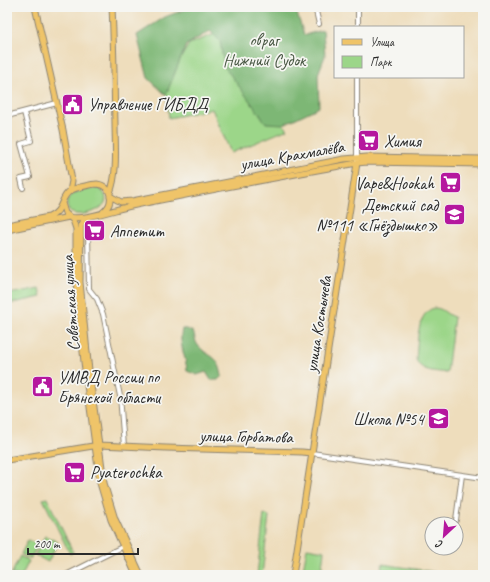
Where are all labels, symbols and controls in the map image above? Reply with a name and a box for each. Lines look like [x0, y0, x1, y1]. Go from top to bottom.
legend [334, 26, 464, 78]
park label: овраг Нижний Судок [223, 30, 307, 71]
text: Улица [370, 34, 395, 50]
text: Парк [370, 54, 393, 70]
public building icon: Управление ГИБДД [60, 91, 86, 117]
place label: Управление ГИБДД [88, 94, 210, 115]
supermarket icon: Химия [355, 128, 381, 154]
place label: Химия [384, 131, 422, 152]
street label: улица Крахмалёва [237, 136, 347, 175]
supermarket icon: Vape&Hookah [437, 170, 463, 196]
place label: Vape&Hookah [355, 173, 435, 194]
place label: Детский сад №111 «Гнёздышко» [316, 195, 440, 237]
school or university icon: Детский сад №111 «Гнёздышко» [441, 202, 467, 228]
supermarket icon: Аппетит [82, 218, 108, 244]
place label: Аппетит [110, 221, 165, 242]
street label: Советская улица [57, 253, 84, 352]
street label: улица Костычева [300, 273, 337, 375]
place label: УМВД России по Брянской области [58, 367, 162, 408]
public building icon: УМВД России по Брянской области [30, 374, 56, 400]
school or university icon: Школа №54 [426, 406, 452, 432]
place label: Школа №54 [353, 409, 426, 430]
street label: улица Горбатова [198, 425, 294, 448]
supermarket icon: Pyaterochka [62, 459, 88, 485]
place label: Pyaterochka [90, 462, 163, 483]
north arrow [424, 516, 464, 556]
scale bar [28, 530, 138, 556]
text: 200 m [34, 536, 61, 552]
text: С [433, 537, 445, 552]

